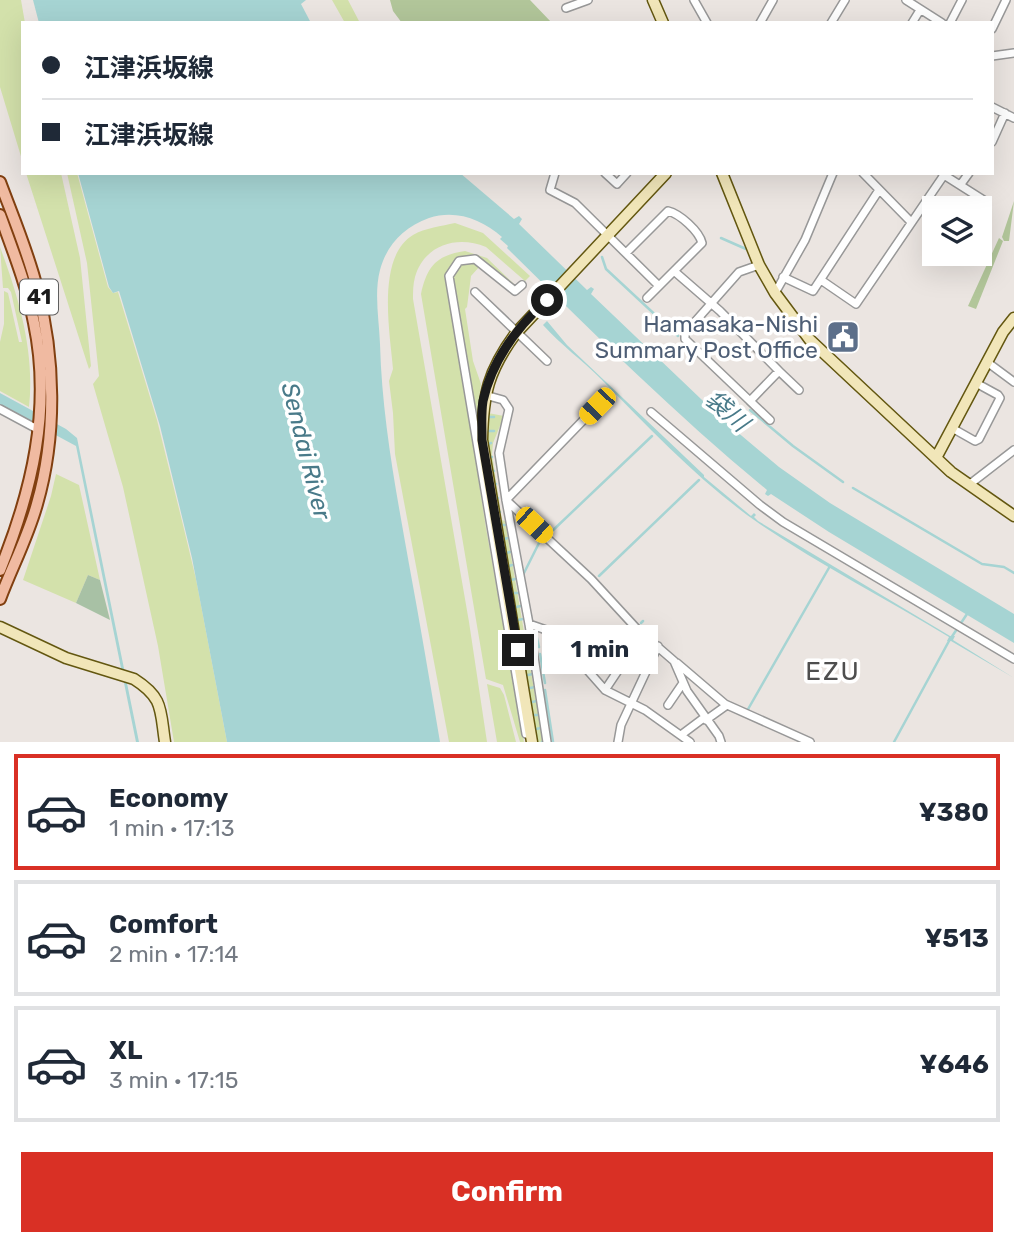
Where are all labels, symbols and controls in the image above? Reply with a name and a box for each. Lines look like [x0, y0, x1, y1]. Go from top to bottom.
text: 江津浜坂線 [84, 53, 214, 84]
text: 江津浜坂線 [84, 120, 214, 151]
map controls [922, 196, 992, 266]
button: layers [922, 196, 992, 266]
road number: 41 [20, 280, 58, 314]
route start [531, 284, 563, 316]
place label: Hamasaka-Nishi Summary Post Office [595, 310, 818, 364]
public building icon: Hamasaka-Nishi Summary Post Office [824, 318, 862, 356]
water label: Sendai River [275, 380, 337, 523]
car [575, 384, 620, 428]
water label: 袋川 [700, 385, 757, 439]
car [512, 503, 557, 547]
callout: 1 min [542, 626, 658, 674]
route end [502, 634, 534, 666]
text: 1 min [571, 635, 629, 663]
district label: EZU [805, 656, 861, 687]
icon: car [25, 781, 88, 844]
text: Economy [109, 783, 228, 814]
text: ¥380 [919, 797, 989, 828]
text: 1 min · 17:13 [109, 814, 235, 842]
icon: car [25, 907, 88, 970]
text: Comfort [109, 909, 218, 940]
text: ¥513 [924, 923, 989, 954]
text: 2 min · 17:14 [109, 940, 239, 968]
icon: car [25, 1033, 88, 1096]
text: XL [109, 1035, 142, 1066]
text: ¥646 [919, 1049, 989, 1080]
text: 3 min · 17:15 [109, 1066, 238, 1094]
button: Confirm [21, 1152, 993, 1232]

